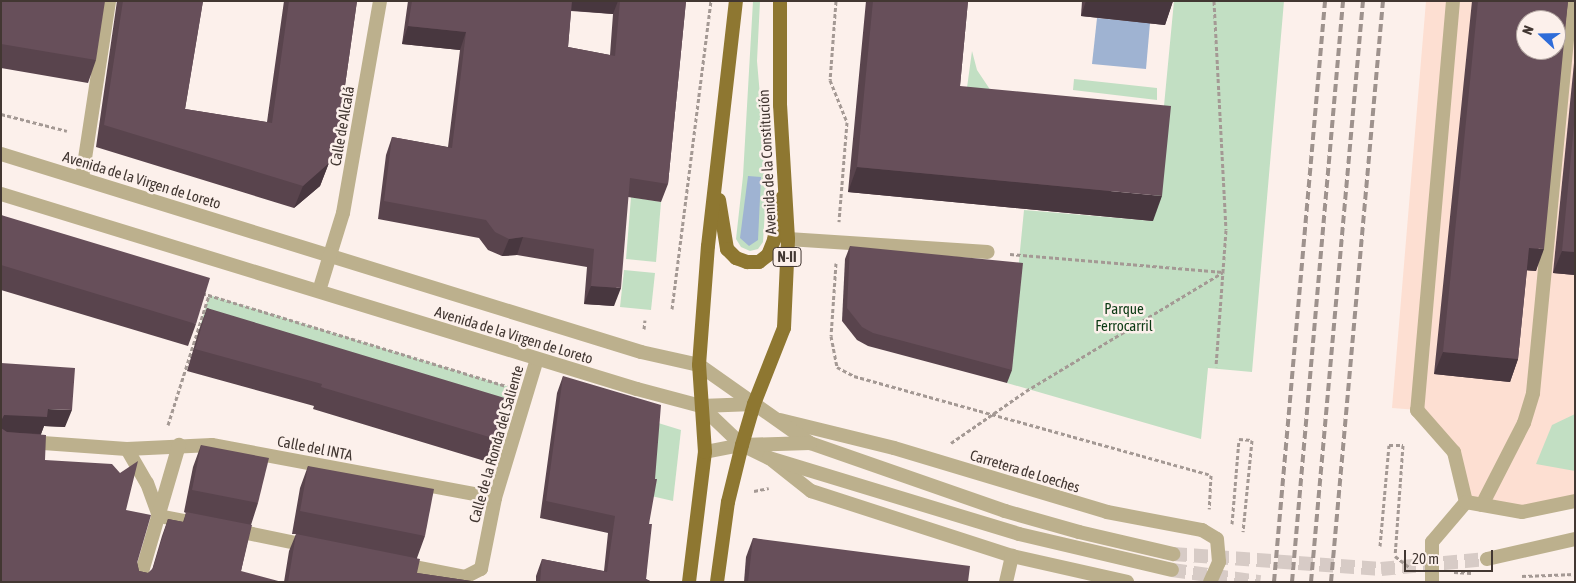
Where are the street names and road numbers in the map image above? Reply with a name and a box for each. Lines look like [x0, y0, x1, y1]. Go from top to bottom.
street label: Calle de Alcalá [326, 85, 358, 167]
street label: Avenida de la Constitución [754, 89, 780, 235]
street label: Avenida de la Virgen de Loreto [61, 147, 223, 213]
road number: N-II [772, 246, 802, 268]
street label: Avenida de la Virgen de Loreto [433, 302, 595, 368]
street label: Calle de la Ronda del Saliente [465, 363, 527, 525]
street label: Calle del INTA [276, 432, 354, 464]
street label: Carretera de Loeches [968, 446, 1082, 496]

